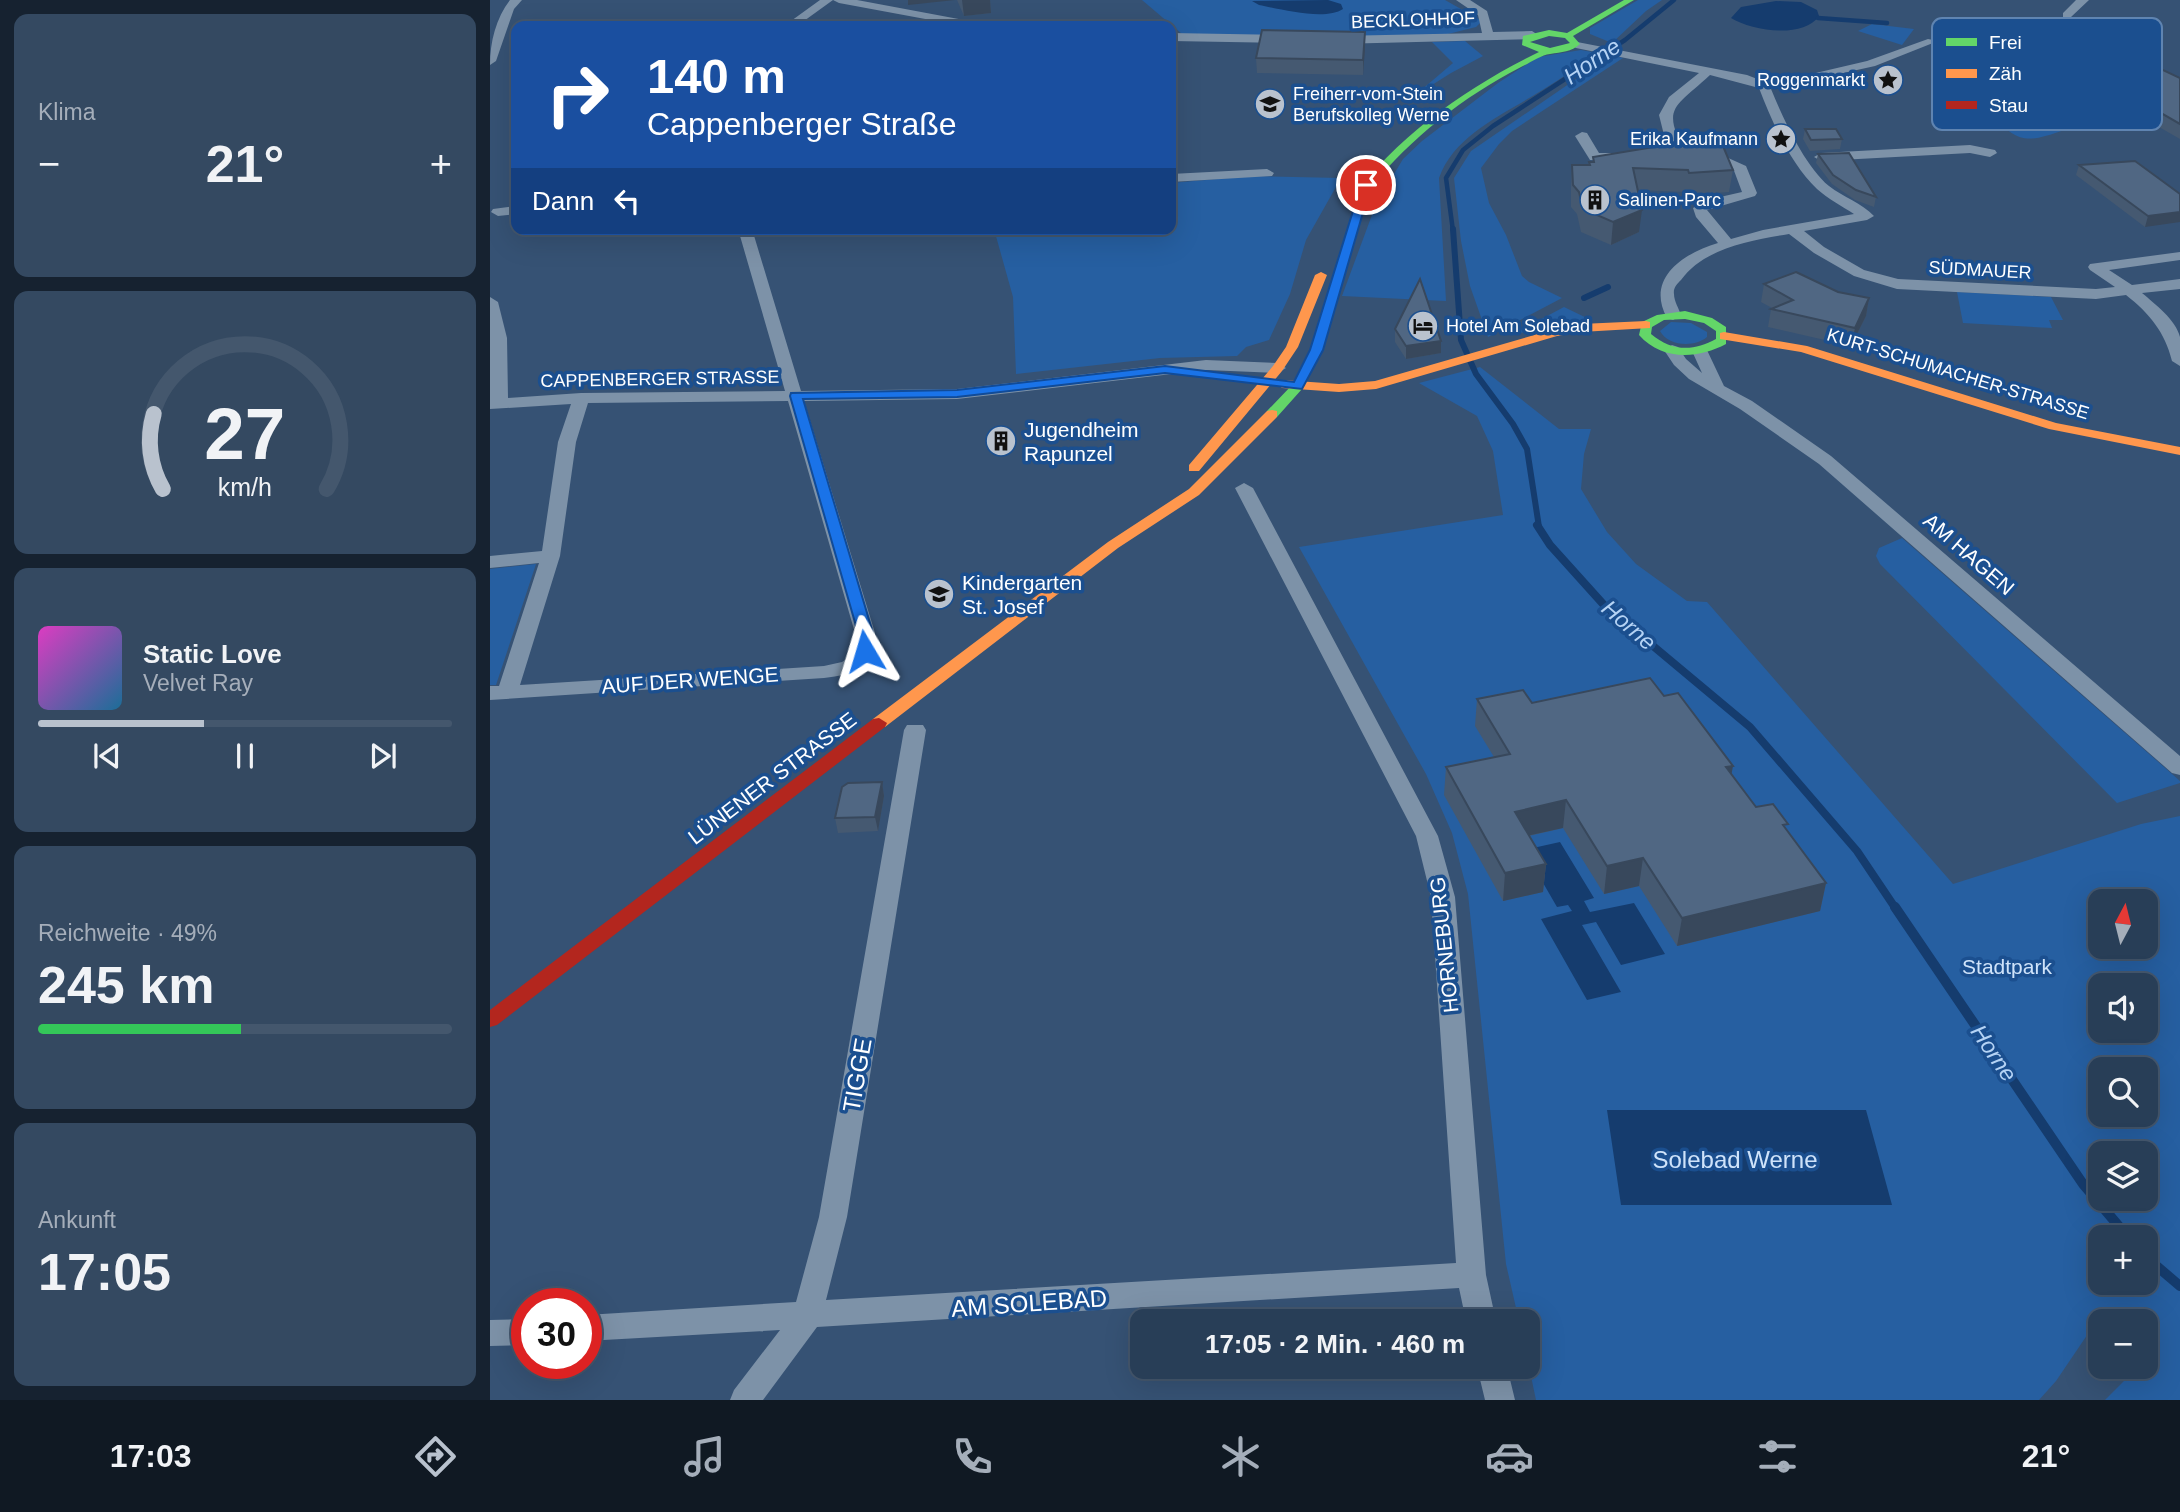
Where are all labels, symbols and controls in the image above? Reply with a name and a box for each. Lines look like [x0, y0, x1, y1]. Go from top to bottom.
street label: BECKLOHHOF [1351, 8, 1475, 32]
legend [1932, 18, 2162, 130]
text: Frei [1989, 32, 2022, 53]
water label: Horne [1559, 33, 1625, 89]
icon: right [532, 49, 623, 140]
text: 140 m [647, 49, 786, 103]
place icon: Roggenmarkt [1871, 63, 1905, 97]
text: Zäh [1989, 63, 2022, 84]
place label: Roggenmarkt [1757, 70, 1865, 90]
place label: Freiherr-vom-Stein Berufskolleg Werne [1293, 84, 1450, 125]
school or university icon: Freiherr-vom-Stein Berufskolleg Werne [1253, 87, 1287, 121]
text: Stau [1989, 95, 2028, 116]
text: Klima [38, 99, 96, 125]
text: Cappenberger Straße [647, 106, 957, 142]
place icon: Erika Kaufmann [1764, 122, 1798, 156]
place label: Erika Kaufmann [1630, 129, 1758, 149]
text: 21° [206, 135, 284, 193]
text: − [38, 143, 60, 185]
text: + [430, 143, 452, 185]
pin [1336, 155, 1396, 215]
icon: arrive [1347, 166, 1385, 204]
icon: left [608, 182, 646, 220]
building icon: Salinen-Parc [1578, 183, 1612, 217]
text: Dann [532, 186, 594, 216]
place label: Salinen-Parc [1618, 190, 1721, 210]
street label: SÜDMAUER [1928, 257, 2032, 283]
hotel icon: Hotel Am Solebad [1406, 309, 1440, 343]
place label: Hotel Am Solebad [1446, 316, 1590, 336]
street label: KURT-SCHUMACHER-STRASSE [1825, 325, 2091, 423]
street label: CAPPENBERGER STRASSE [540, 367, 780, 391]
text: 27 [205, 393, 285, 474]
place label: Jugendheim Rapunzel [1024, 418, 1138, 465]
building icon: Jugendheim Rapunzel [984, 424, 1018, 458]
text: km/h [218, 473, 272, 501]
street label: AM HAGEN [1919, 509, 2019, 599]
place label: Kindergarten St. Josef [962, 571, 1082, 618]
school or university icon: Kindergarten St. Josef [922, 577, 956, 611]
water label: Horne [1597, 595, 1661, 655]
position arrow [828, 614, 902, 688]
text: Static Love [143, 639, 282, 669]
street label: AUF DER WENGE [601, 662, 779, 698]
text: Velvet Ray [143, 670, 253, 696]
street label: LÜNENER STRASSE [684, 707, 860, 849]
icon: previous [88, 737, 126, 775]
icon: pause [226, 737, 264, 775]
icon: next [364, 737, 402, 775]
street label: HORNEBURG [1425, 876, 1463, 1014]
north arrow [2088, 889, 2158, 959]
map controls [2088, 889, 2158, 1379]
text: Reichweite · 49% [38, 920, 217, 946]
park label: Stadtpark [1962, 955, 2052, 978]
text: 245 km [38, 956, 214, 1014]
button: sound [2088, 973, 2158, 1043]
water label: Horne [1966, 1020, 2022, 1086]
street label: TIGGE [837, 1036, 877, 1114]
button: search [2088, 1057, 2158, 1127]
button: layers [2088, 1141, 2158, 1211]
park label: Solebad Werne [1653, 1146, 1818, 1173]
text: Ankunft [38, 1207, 116, 1233]
button: + [2088, 1225, 2158, 1295]
text: 17:05 [38, 1243, 171, 1301]
street label: AM SOLEBAD [950, 1284, 1108, 1322]
speed limit sign: 30 [511, 1288, 602, 1379]
button: − [2088, 1309, 2158, 1379]
text: 17:05 · 2 Min. · 460 m [1205, 1329, 1465, 1359]
icon: directions [411, 1432, 460, 1481]
icon: music [680, 1432, 729, 1481]
icon: phone [948, 1432, 997, 1481]
icon: climate [1216, 1432, 1265, 1481]
icon: car [1485, 1432, 1534, 1481]
icon: filters [1753, 1432, 1802, 1481]
text: 17:03 [110, 1438, 192, 1474]
text: 21° [2022, 1438, 2070, 1474]

